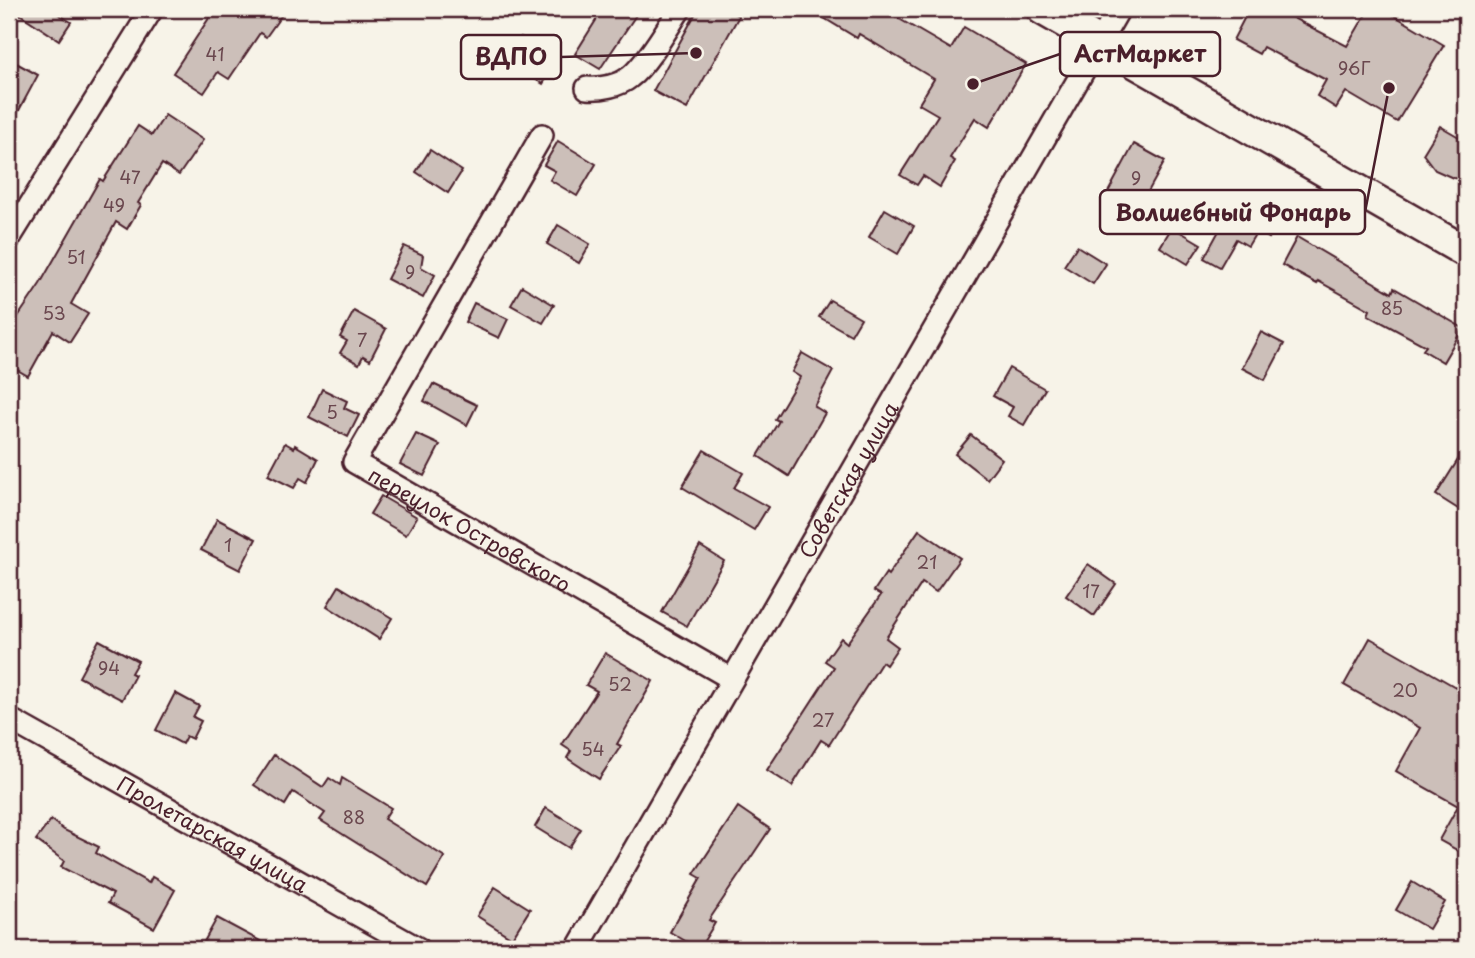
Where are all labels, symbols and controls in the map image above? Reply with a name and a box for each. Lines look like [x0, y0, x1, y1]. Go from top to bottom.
callout: АстМаркет [1060, 32, 1220, 76]
callout: ВДПО [461, 35, 561, 79]
text: АстМаркет [1074, 35, 1207, 70]
text: ВДПО [475, 38, 547, 73]
house number: 41 [206, 40, 224, 67]
house number: 96Г [1338, 54, 1370, 81]
house number: 47 [119, 163, 141, 190]
house number: 9 [1131, 164, 1141, 191]
callout: Волшебный Фонарь [1100, 190, 1365, 234]
house number: 49 [103, 191, 125, 218]
text: Волшебный Фонарь [1115, 194, 1351, 229]
house number: 51 [66, 243, 86, 270]
house number: 9 [405, 258, 415, 285]
house number: 85 [1381, 294, 1403, 321]
house number: 53 [42, 299, 66, 326]
house number: 7 [357, 326, 367, 353]
street label: Советская улица [790, 394, 906, 564]
house number: 5 [326, 398, 338, 425]
street label: переулок Островского [363, 458, 577, 599]
house number: 1 [224, 531, 232, 558]
house number: 21 [917, 548, 937, 575]
house number: 17 [1082, 577, 1100, 604]
house number: 94 [98, 654, 120, 681]
house number: 52 [608, 670, 632, 697]
house number: 20 [1392, 676, 1418, 703]
house number: 27 [812, 706, 834, 733]
house number: 54 [581, 735, 605, 762]
street label: Пролетарская улица [112, 767, 315, 900]
house number: 88 [343, 803, 365, 830]

